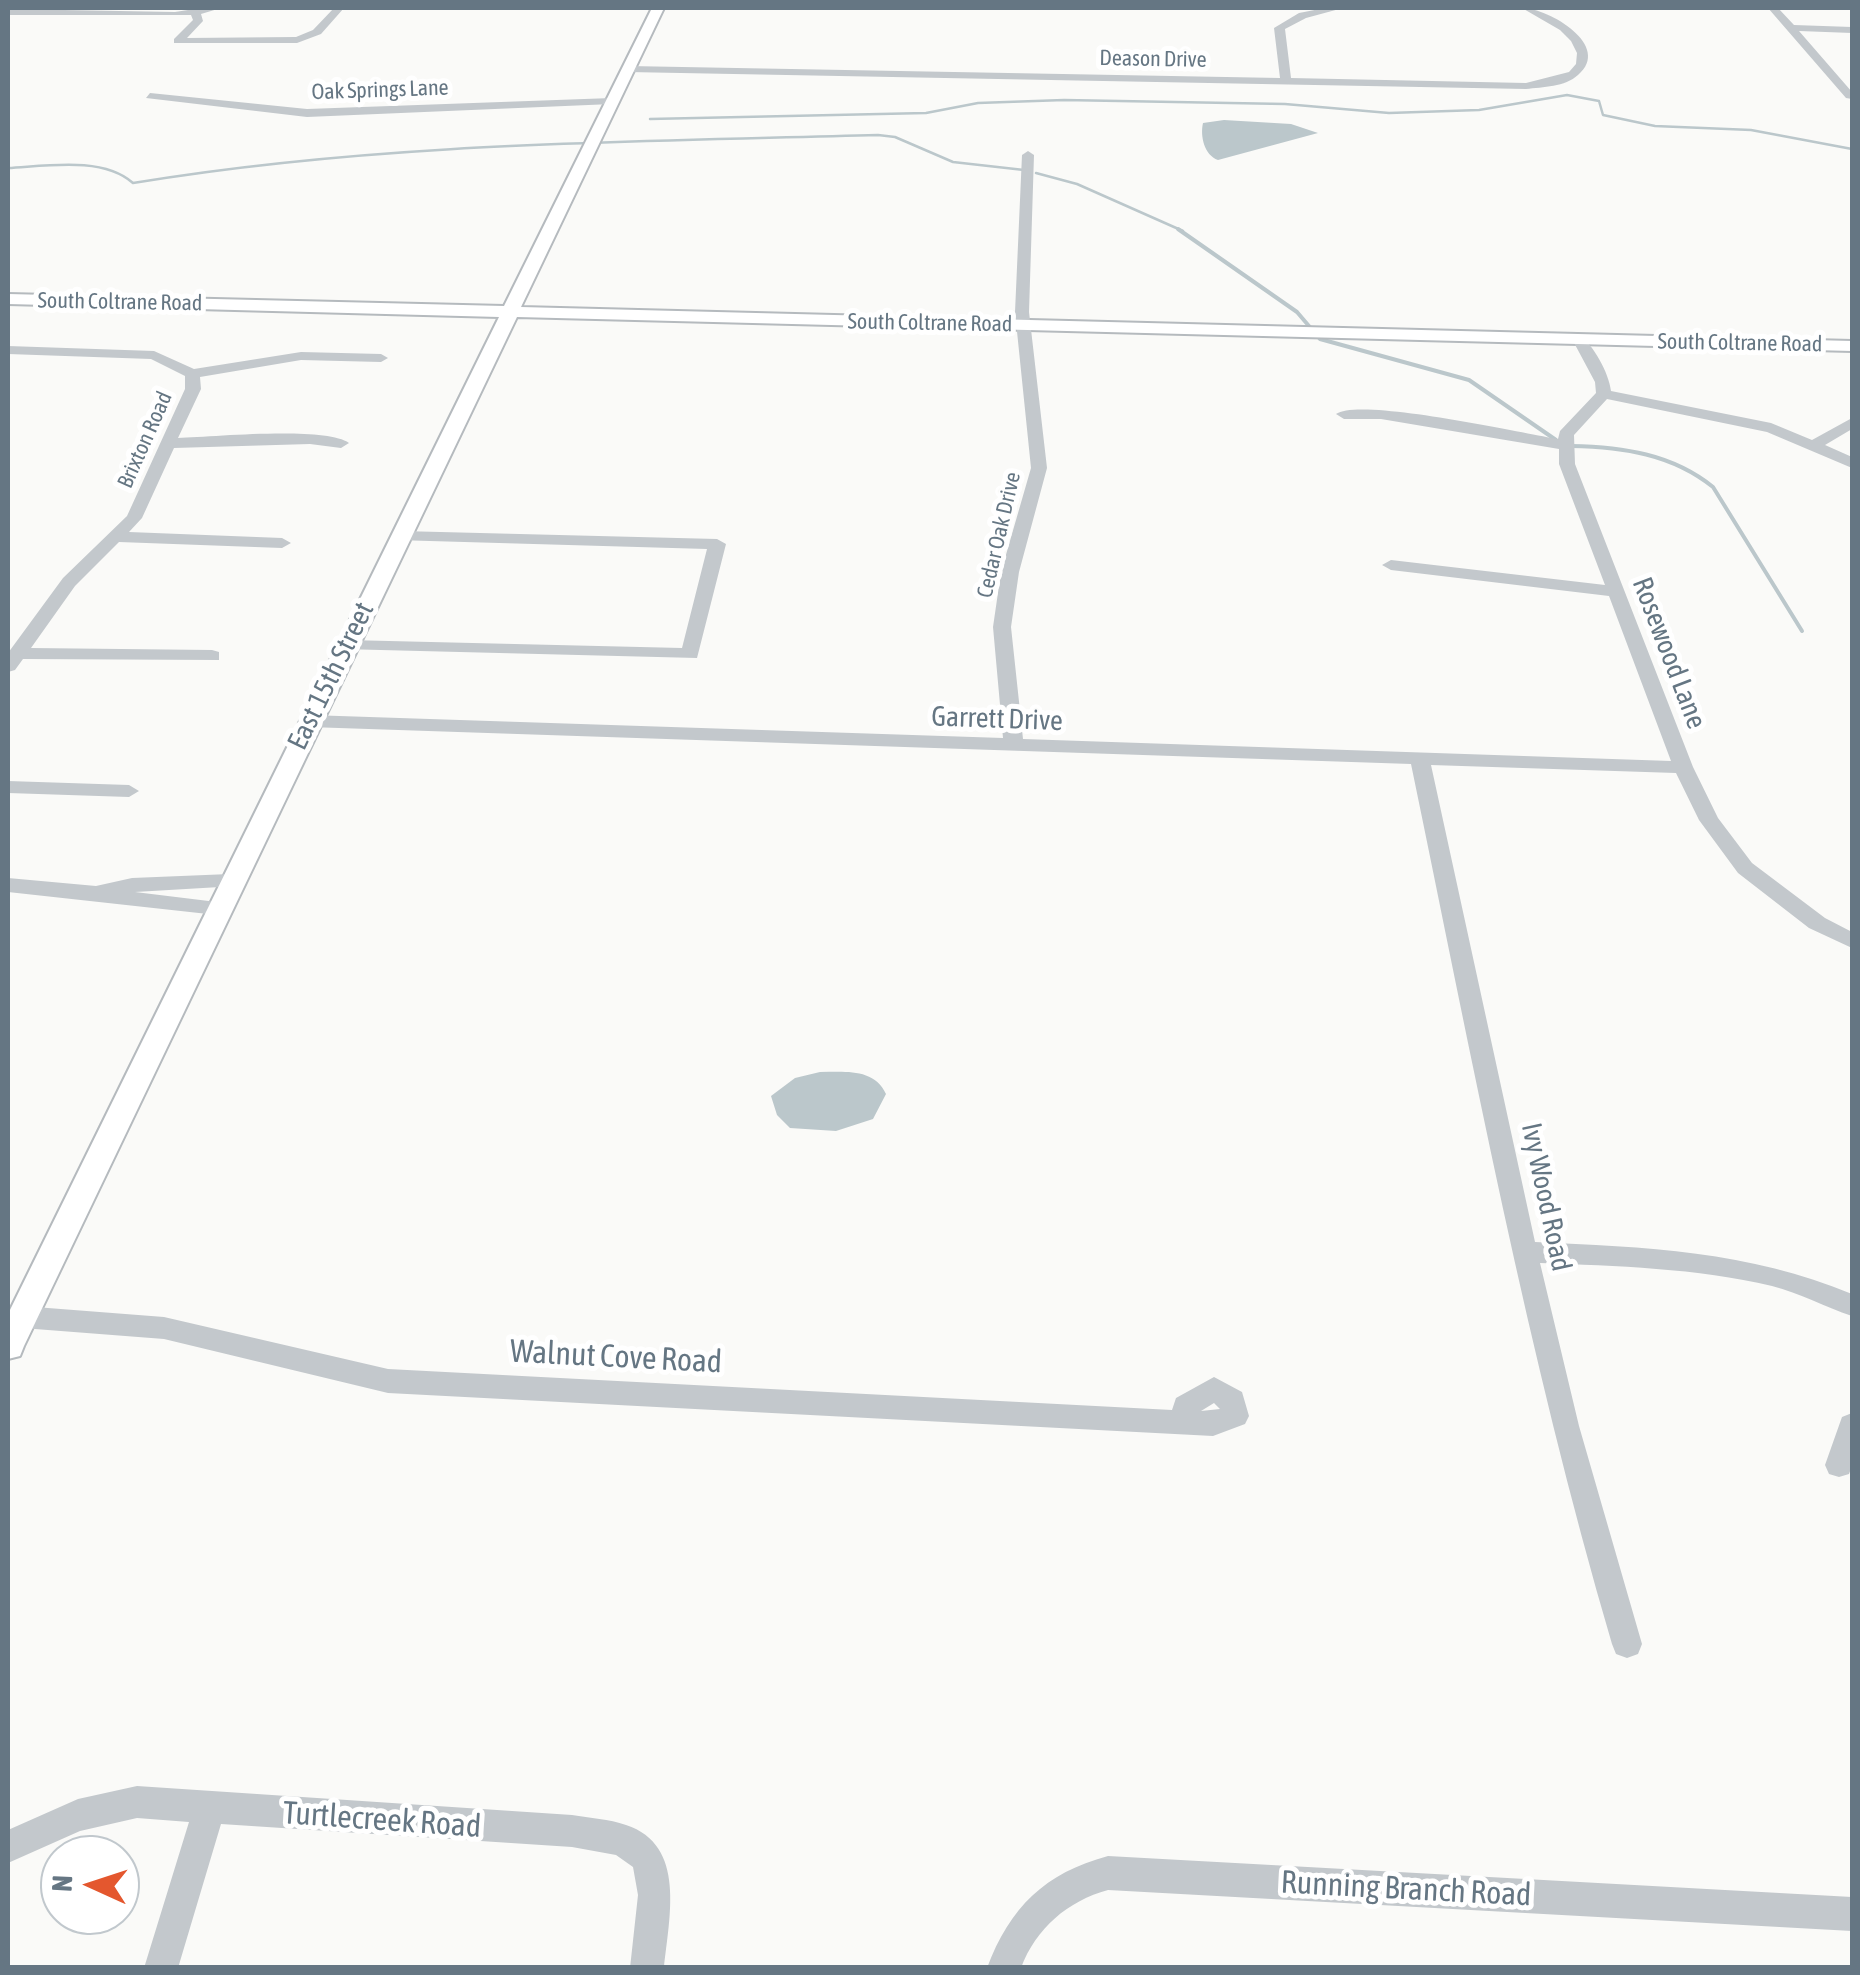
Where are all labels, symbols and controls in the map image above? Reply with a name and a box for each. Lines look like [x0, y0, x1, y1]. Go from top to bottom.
street label: Deason Drive [1099, 45, 1207, 73]
street label: Oak Springs Lane [311, 74, 449, 106]
street label: South Coltrane Road [37, 287, 203, 317]
street label: South Coltrane Road [847, 308, 1013, 338]
street label: South Coltrane Road [1657, 328, 1823, 358]
street label: Brixton Road [112, 388, 178, 492]
street label: Cedar Oak Drive [972, 469, 1026, 601]
street label: Rosewood Lane [1625, 573, 1713, 733]
street label: East 15th Street [281, 597, 381, 755]
street label: Garrett Drive [931, 700, 1063, 738]
street label: Ivy Wood Road [1514, 1120, 1578, 1274]
street label: Walnut Cove Road [509, 1332, 723, 1382]
street label: Turtlecreek Road [282, 1794, 482, 1846]
north arrow [40, 1835, 140, 1935]
street label: Running Branch Road [1280, 1863, 1532, 1915]
text: N [46, 1874, 78, 1893]

